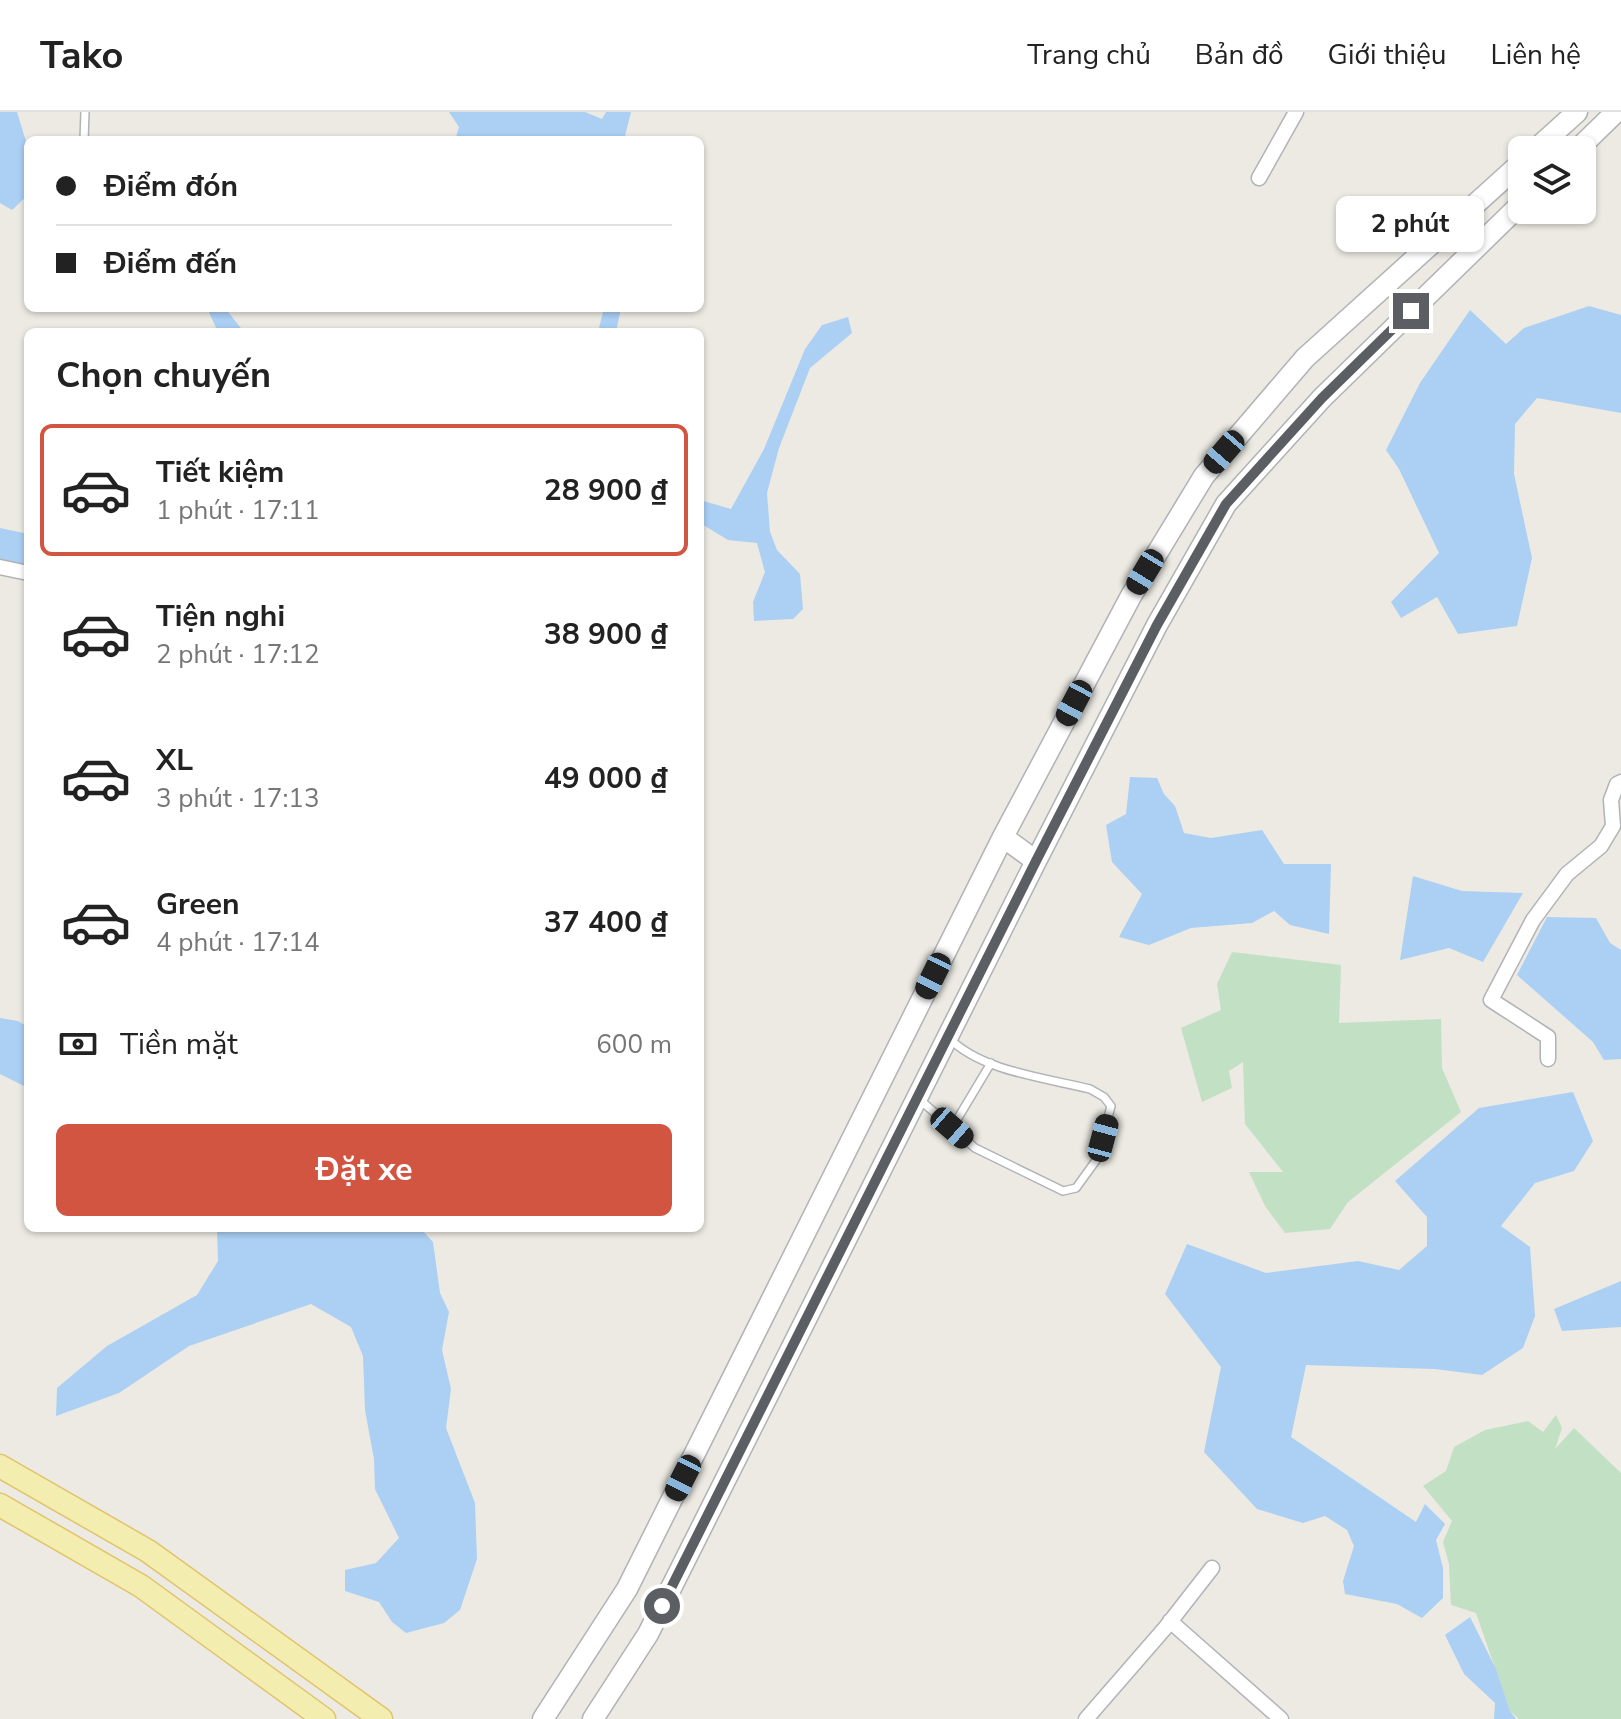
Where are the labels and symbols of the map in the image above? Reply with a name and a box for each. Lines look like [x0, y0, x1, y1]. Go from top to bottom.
callout: 2 phút [1337, 195, 1485, 251]
route end [1393, 293, 1429, 329]
car [1199, 426, 1249, 478]
car [1122, 545, 1168, 599]
car [1052, 676, 1096, 730]
car [912, 949, 954, 1003]
car [926, 1103, 978, 1153]
car [1085, 1112, 1121, 1164]
car [661, 1451, 705, 1505]
route start [644, 1588, 680, 1624]

